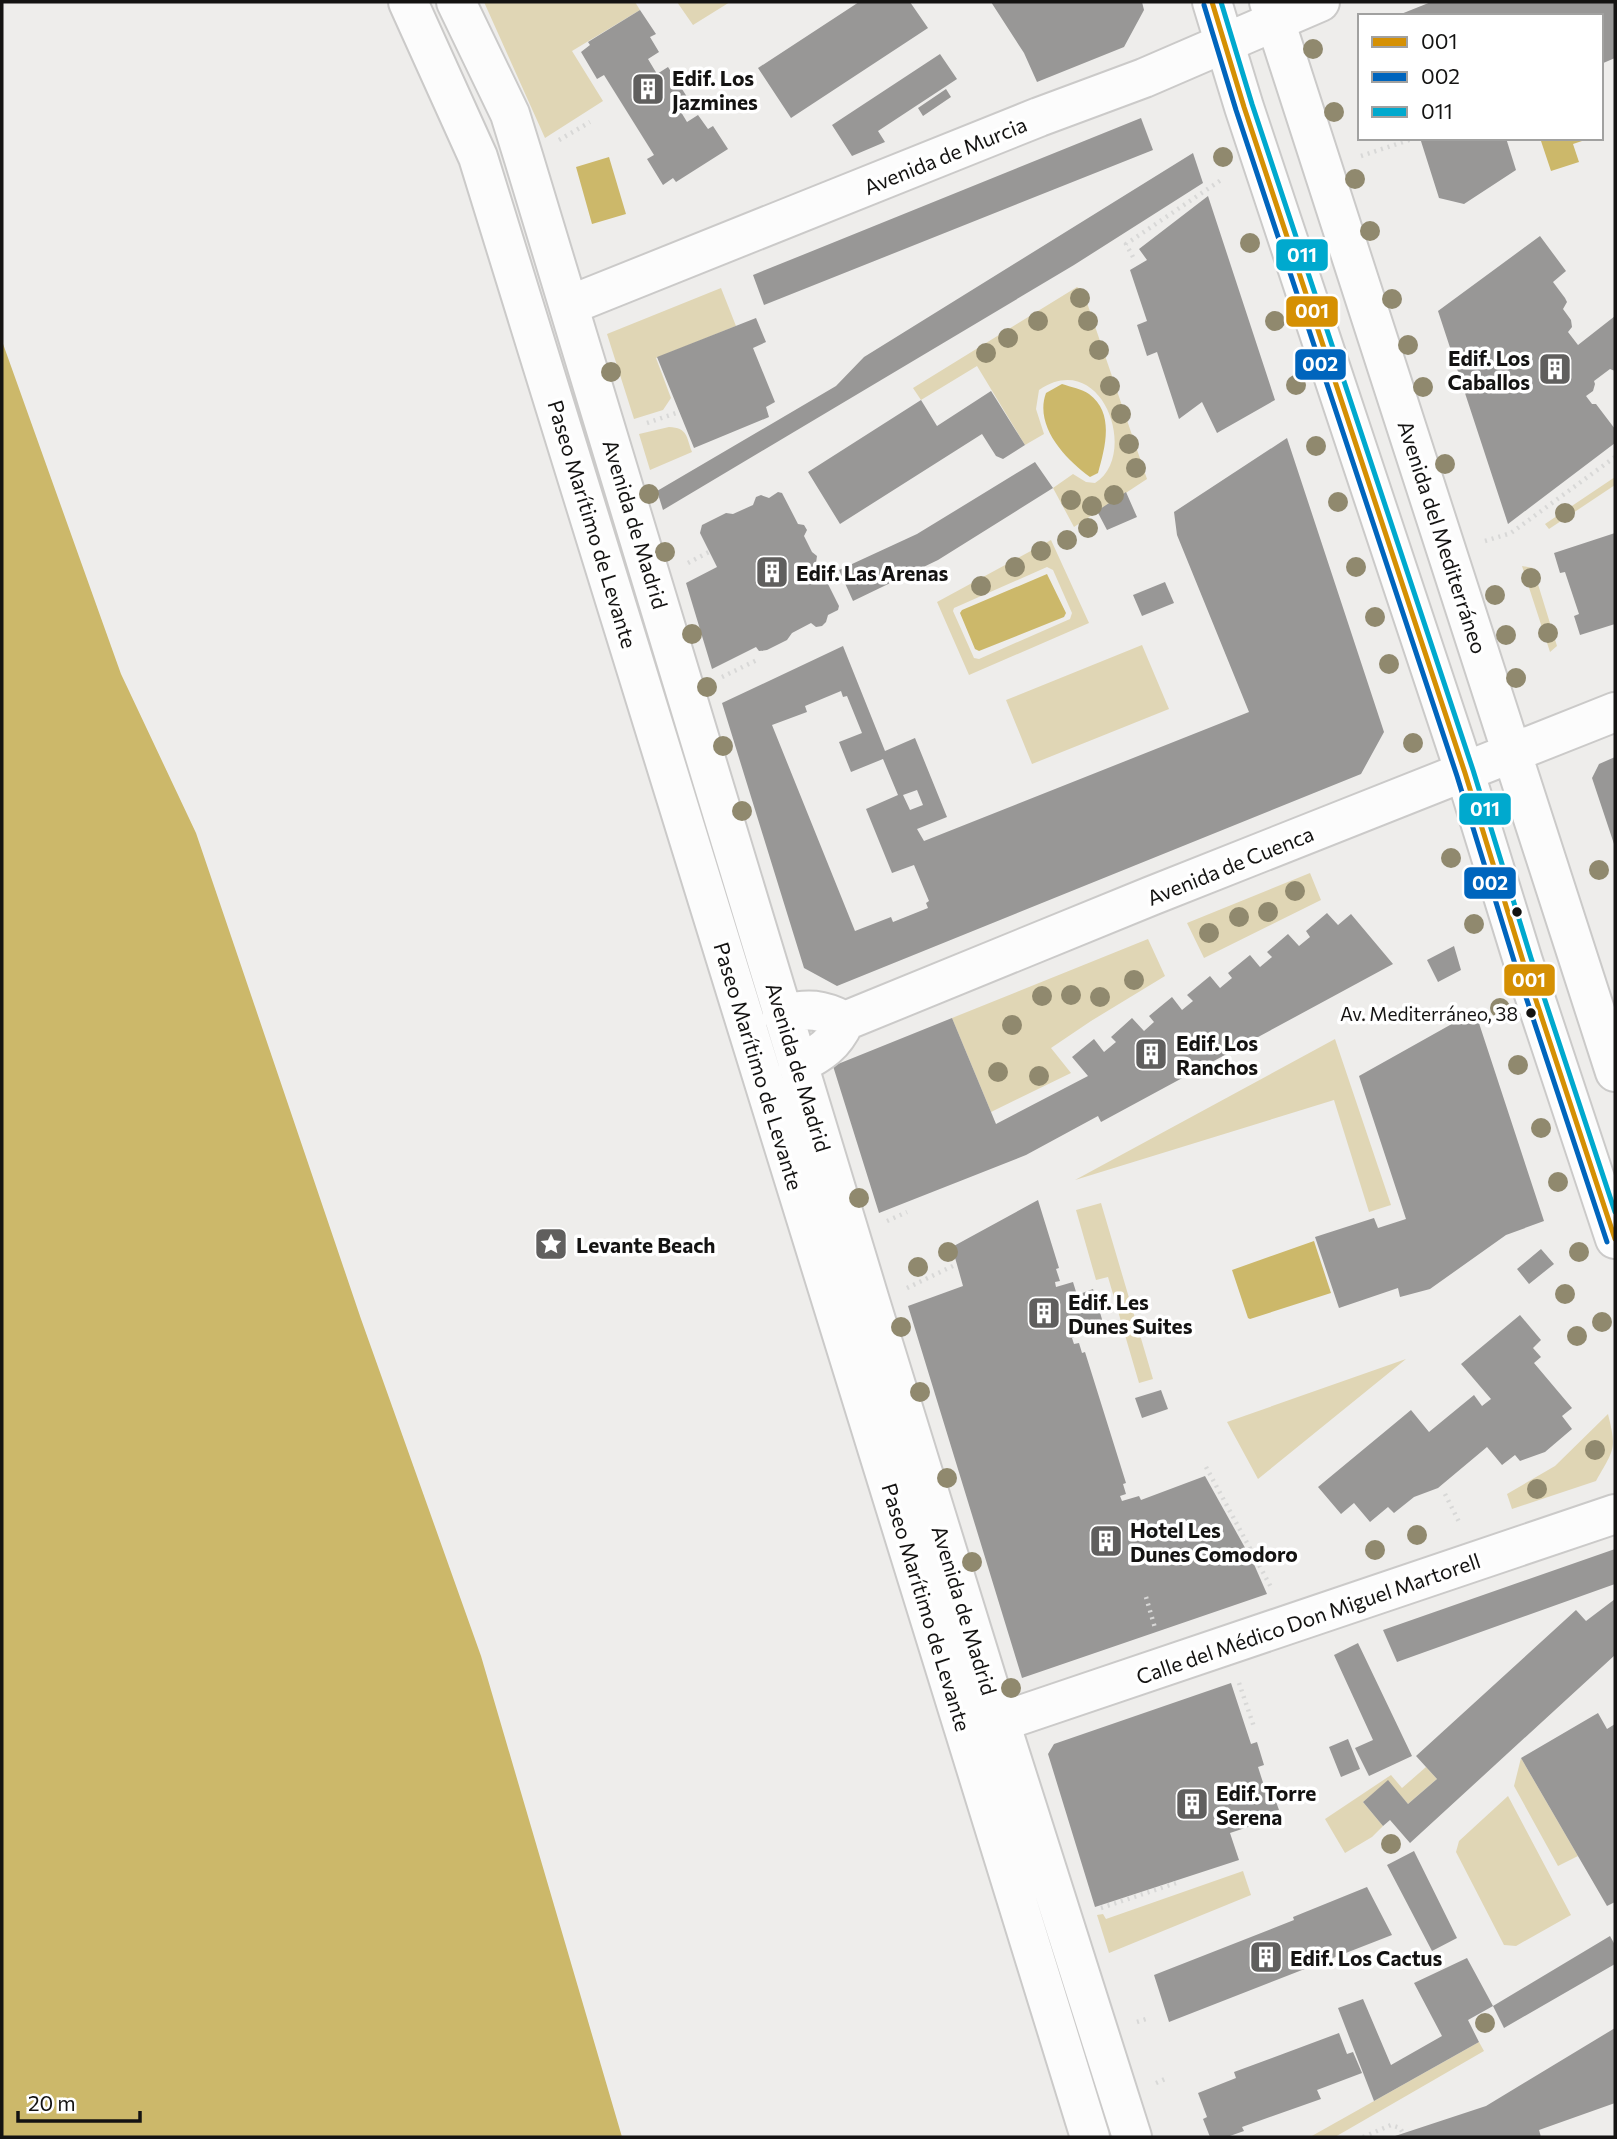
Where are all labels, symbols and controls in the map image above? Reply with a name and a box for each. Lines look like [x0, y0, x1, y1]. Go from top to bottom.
legend [1358, 14, 1603, 140]
text: 001 [1421, 28, 1457, 53]
text: 002 [1421, 63, 1460, 88]
place label: Edif. Los Jazmines [672, 65, 758, 114]
building icon: Edif. Los Jazmines [629, 70, 667, 108]
text: 011 [1421, 98, 1453, 123]
street label: Avenida de Murcia [860, 111, 1030, 199]
line badge: 011 [1275, 238, 1329, 272]
text: 011 [1287, 243, 1317, 266]
line badge: 001 [1285, 295, 1339, 328]
text: 001 [1295, 299, 1329, 322]
place label: Edif. Los Caballos [1448, 345, 1530, 394]
line badge: 002 [1294, 348, 1347, 381]
building icon: Edif. Los Caballos [1536, 350, 1574, 388]
text: 002 [1302, 352, 1338, 375]
street label: Paseo Marítimo de Levante [543, 397, 643, 651]
street label: Avenida del Mediterráneo [1393, 417, 1493, 657]
street label: Avenida de Madrid [598, 436, 674, 612]
building icon: Edif. Las Arenas [753, 553, 791, 591]
place label: Edif. Las Arenas [796, 560, 949, 585]
line badge: 011 [1458, 792, 1512, 826]
text: 011 [1470, 797, 1500, 820]
street label: Avenida de Cuenca [1143, 820, 1317, 910]
line badge: 002 [1463, 866, 1517, 900]
text: 002 [1472, 871, 1508, 894]
unlabelled marker [1510, 905, 1524, 919]
street label: Paseo Marítimo de Levante [709, 939, 809, 1193]
line badge: 001 [1503, 963, 1556, 997]
text: 001 [1512, 968, 1546, 991]
street label: Avenida de Madrid [761, 979, 837, 1155]
place label: Av. Mediterráneo, 38 [1340, 1002, 1518, 1025]
marker: Av. Mediterráneo, 38 [1524, 1006, 1538, 1020]
place label: Edif. Los Ranchos [1176, 1030, 1258, 1079]
building icon: Edif. Los Ranchos [1132, 1035, 1170, 1073]
place icon: Levante Beach [532, 1225, 570, 1263]
place label: Levante Beach [576, 1232, 716, 1257]
place label: Edif. Les Dunes Suites [1068, 1289, 1193, 1338]
building icon: Edif. Les Dunes Suites [1025, 1294, 1063, 1332]
street label: Paseo Marítimo de Levante [877, 1480, 977, 1734]
place label: Hotel Les Dunes Comodoro [1130, 1517, 1298, 1566]
street label: Avenida de Madrid [927, 1522, 1003, 1698]
building icon: Hotel Les Dunes Comodoro [1087, 1522, 1125, 1560]
street label: Calle del Médico Don Miguel Martorell [1133, 1547, 1483, 1689]
place label: Edif. Torre Serena [1216, 1780, 1316, 1829]
building icon: Edif. Torre Serena [1173, 1785, 1211, 1823]
building icon: Edif. Los Cactus [1247, 1938, 1285, 1976]
place label: Edif. Los Cactus [1290, 1945, 1443, 1970]
scale bar [18, 2080, 140, 2124]
text: 20 m [28, 2090, 76, 2115]

